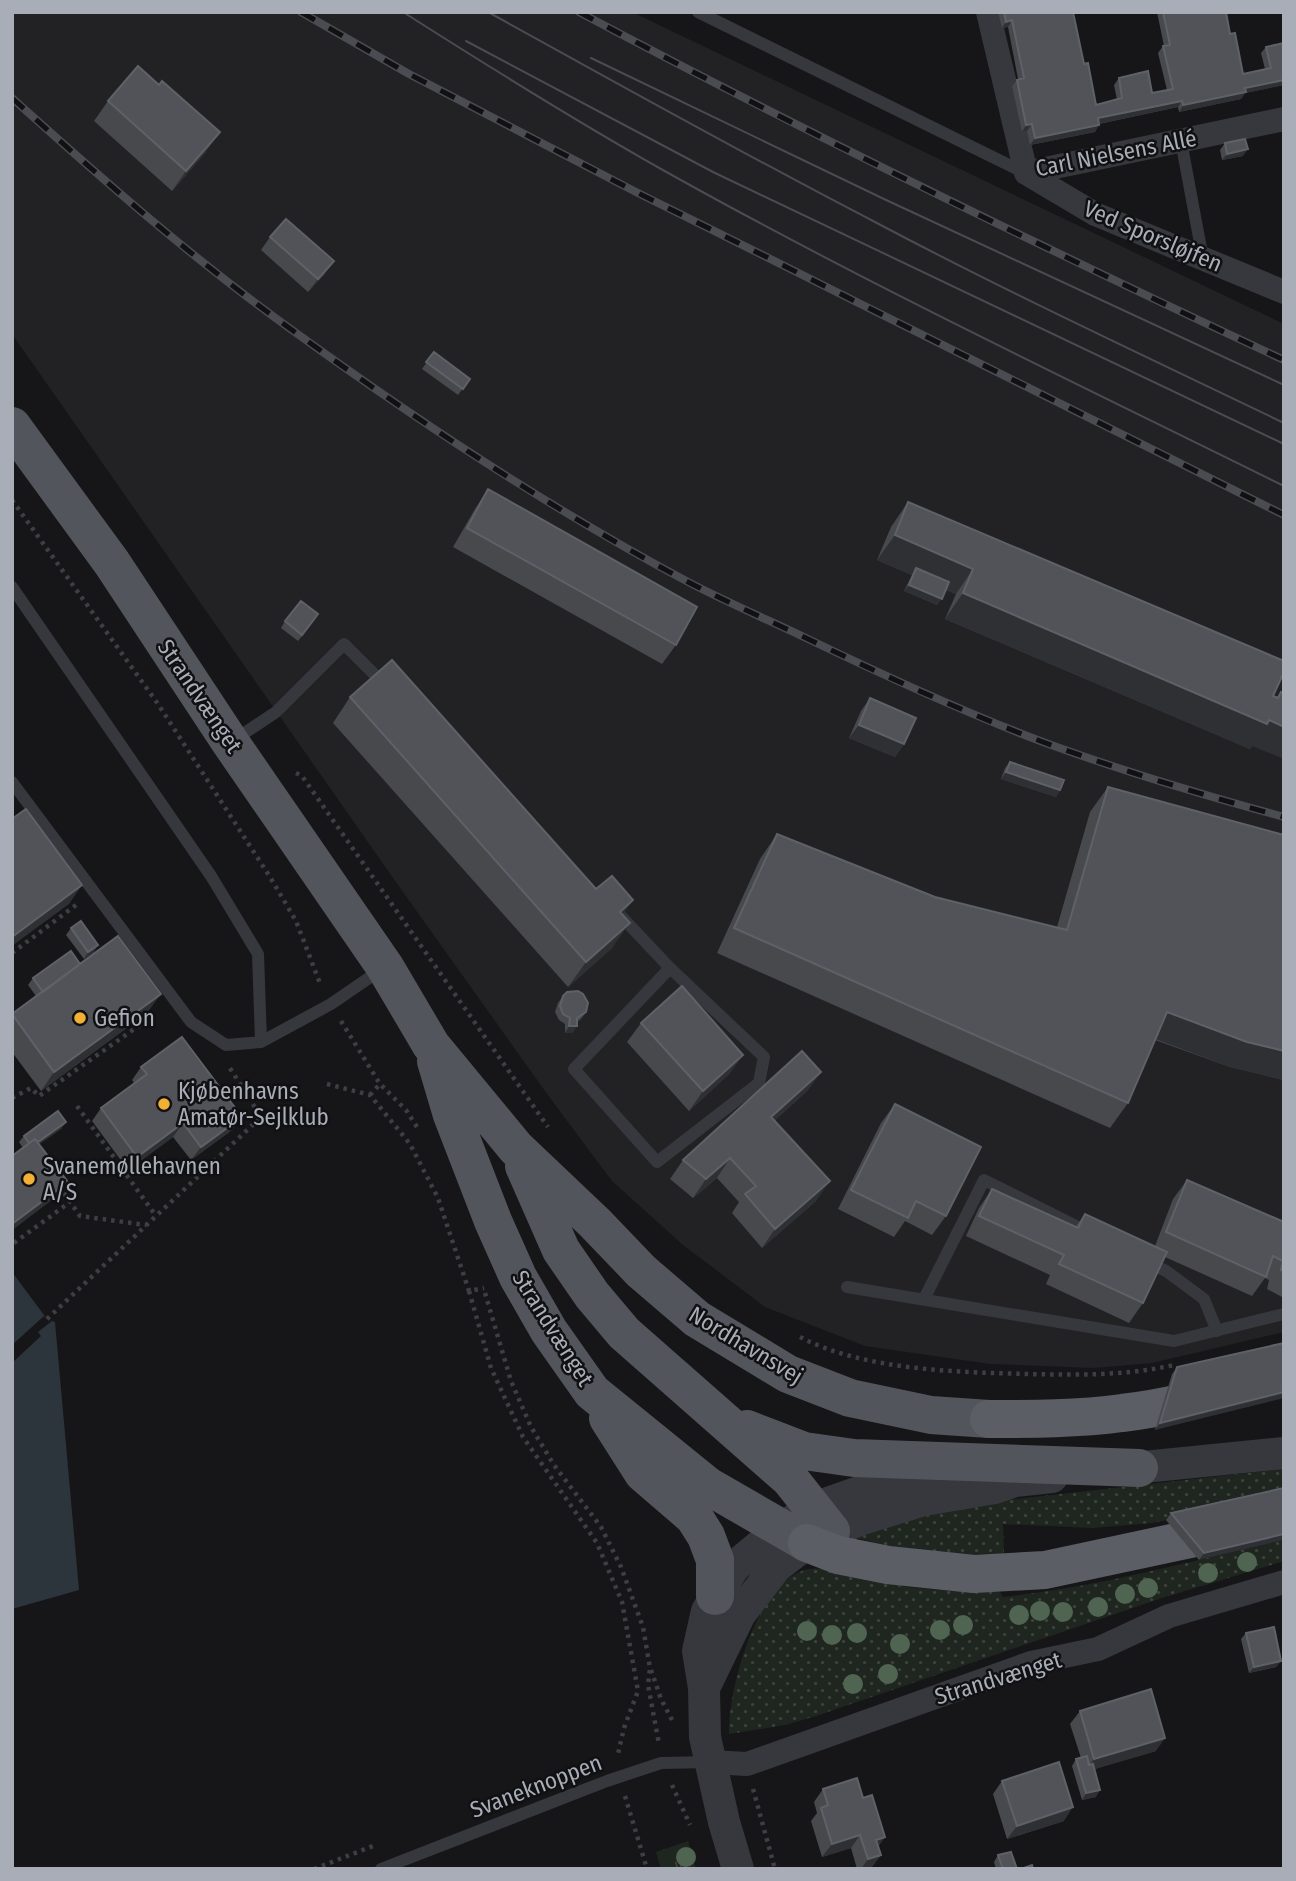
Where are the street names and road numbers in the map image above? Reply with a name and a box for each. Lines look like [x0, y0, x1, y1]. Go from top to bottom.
street label: Carl Nielsens Allé [1033, 124, 1199, 182]
street label: Ved Sporsløjfen [1080, 194, 1226, 278]
street label: Strandvænget [152, 634, 249, 759]
street label: Strandvænget [506, 1265, 600, 1391]
street label: Nordhavnsvej [684, 1300, 808, 1390]
street label: Strandvænget [931, 1645, 1065, 1711]
street label: Svaneknoppen [466, 1748, 606, 1824]

